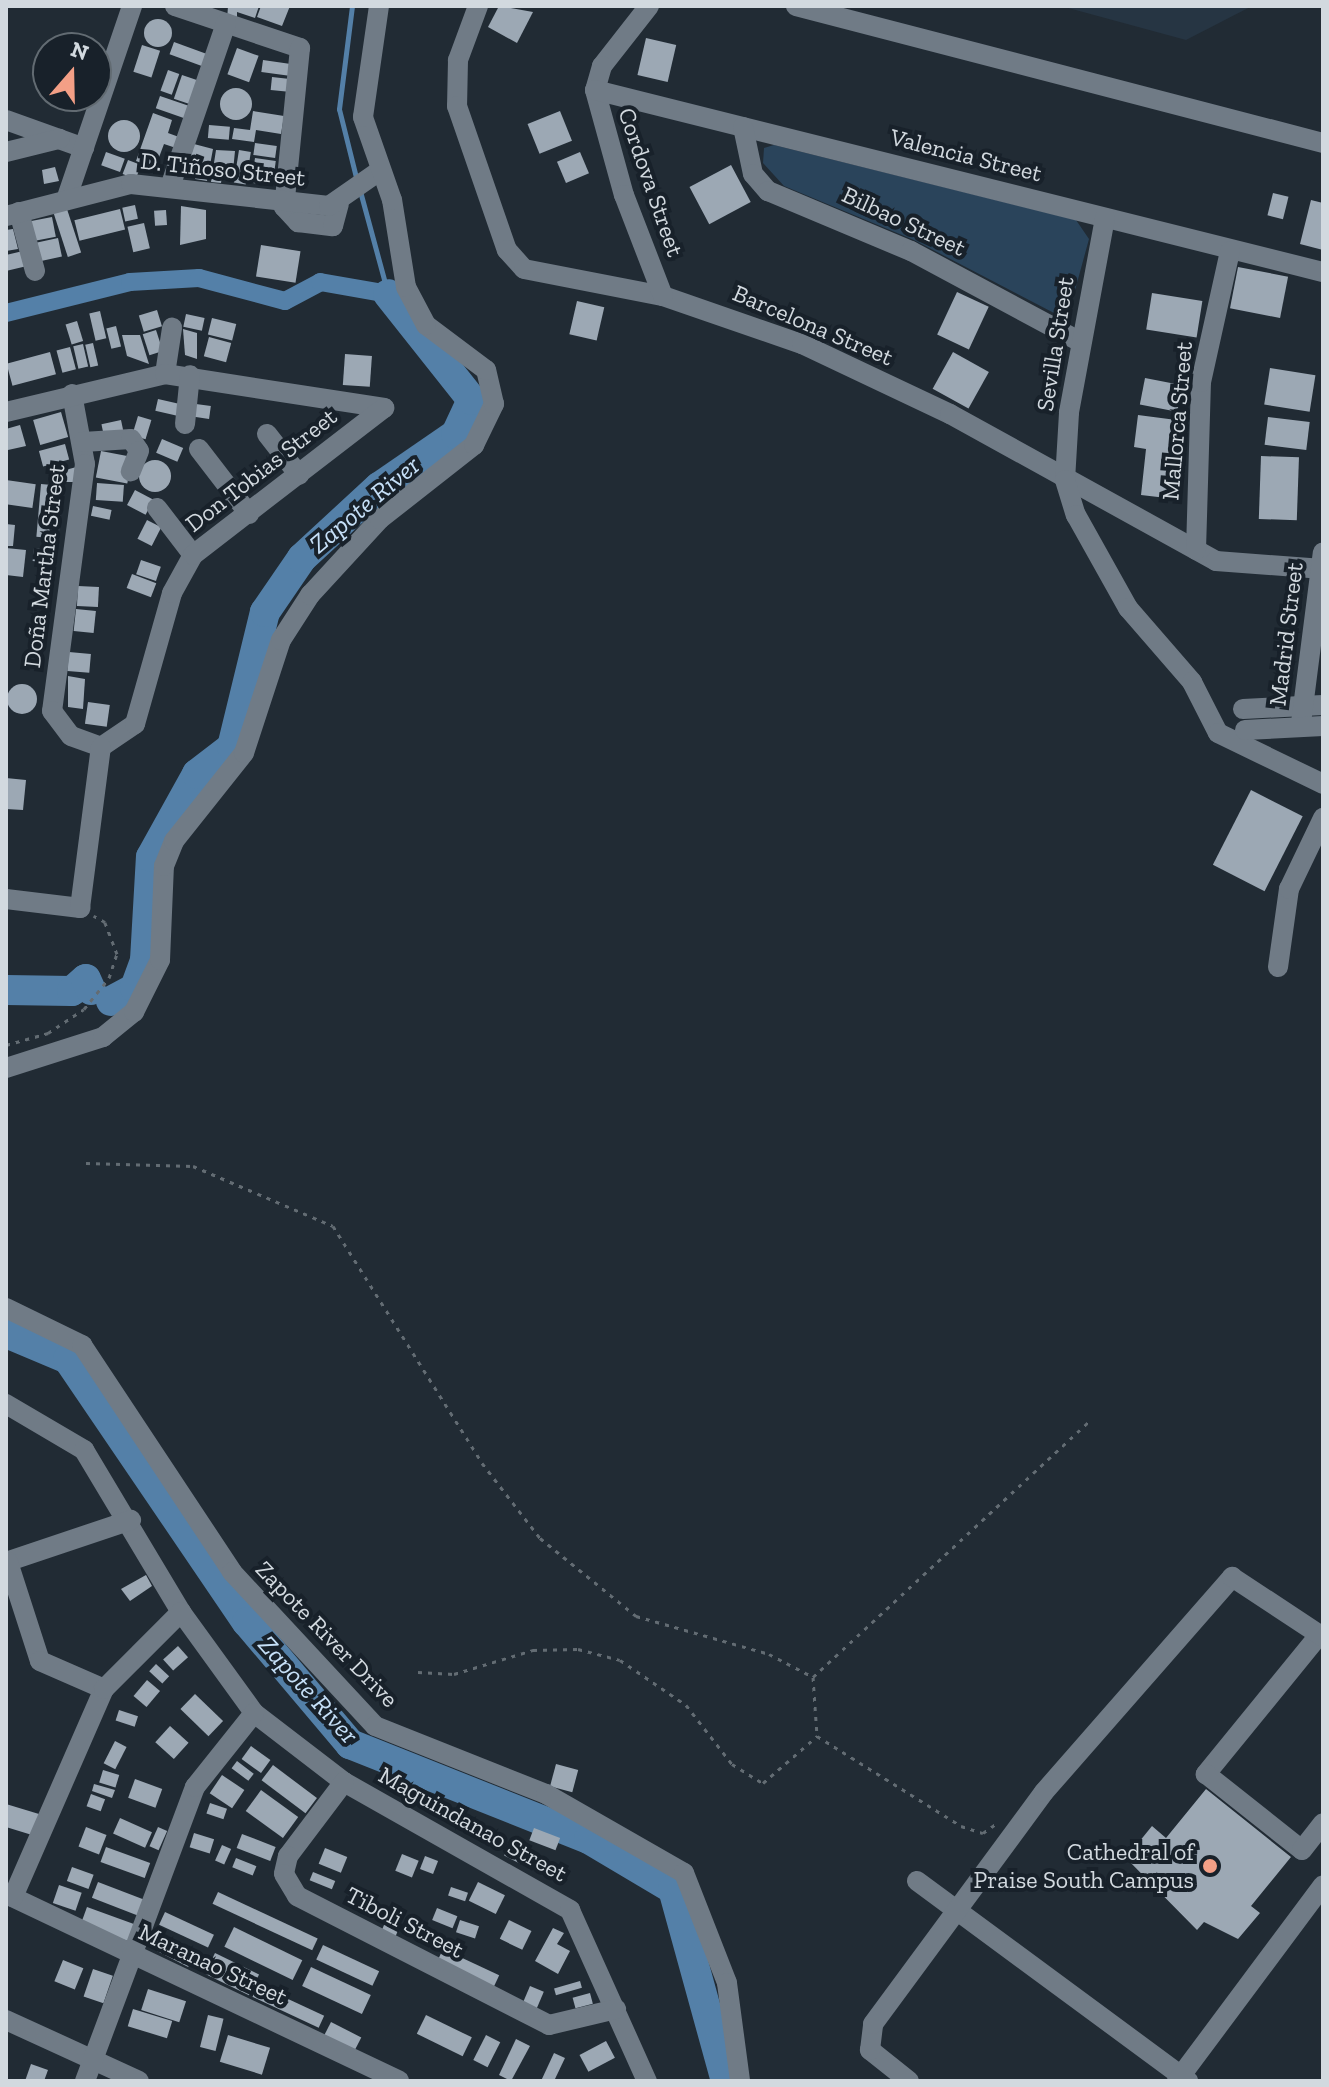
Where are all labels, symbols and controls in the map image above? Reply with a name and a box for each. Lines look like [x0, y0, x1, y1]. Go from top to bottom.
north arrow [32, 32, 112, 112]
text: N [67, 35, 92, 66]
street label: Cordova Street [612, 104, 690, 260]
street label: Valencia Street [887, 122, 1045, 188]
street label: D. Tiñoso Street [139, 146, 307, 192]
street label: Bilbao Street [838, 180, 970, 262]
street label: Sevilla Street [1030, 275, 1080, 413]
street label: Barcelona Street [729, 278, 897, 372]
street label: Mallorca Street [1156, 341, 1198, 501]
street label: Don Tobias Street [179, 402, 343, 538]
water label: Zapote River [304, 450, 426, 560]
street label: Doña Martha Street [17, 462, 71, 670]
street label: Madrid Street [1263, 561, 1309, 707]
street label: Zapote River Drive [250, 1555, 404, 1713]
water label: Zapote River [251, 1630, 365, 1750]
street label: Maguindanao Street [374, 1760, 572, 1888]
place label: Cathedral of Praise South Campus [973, 1838, 1194, 1894]
marker: Cathedral of Praise South Campus [1201, 1857, 1219, 1875]
street label: Tiboli Street [341, 1880, 469, 1964]
street label: Maranao Street [134, 1917, 292, 2011]

